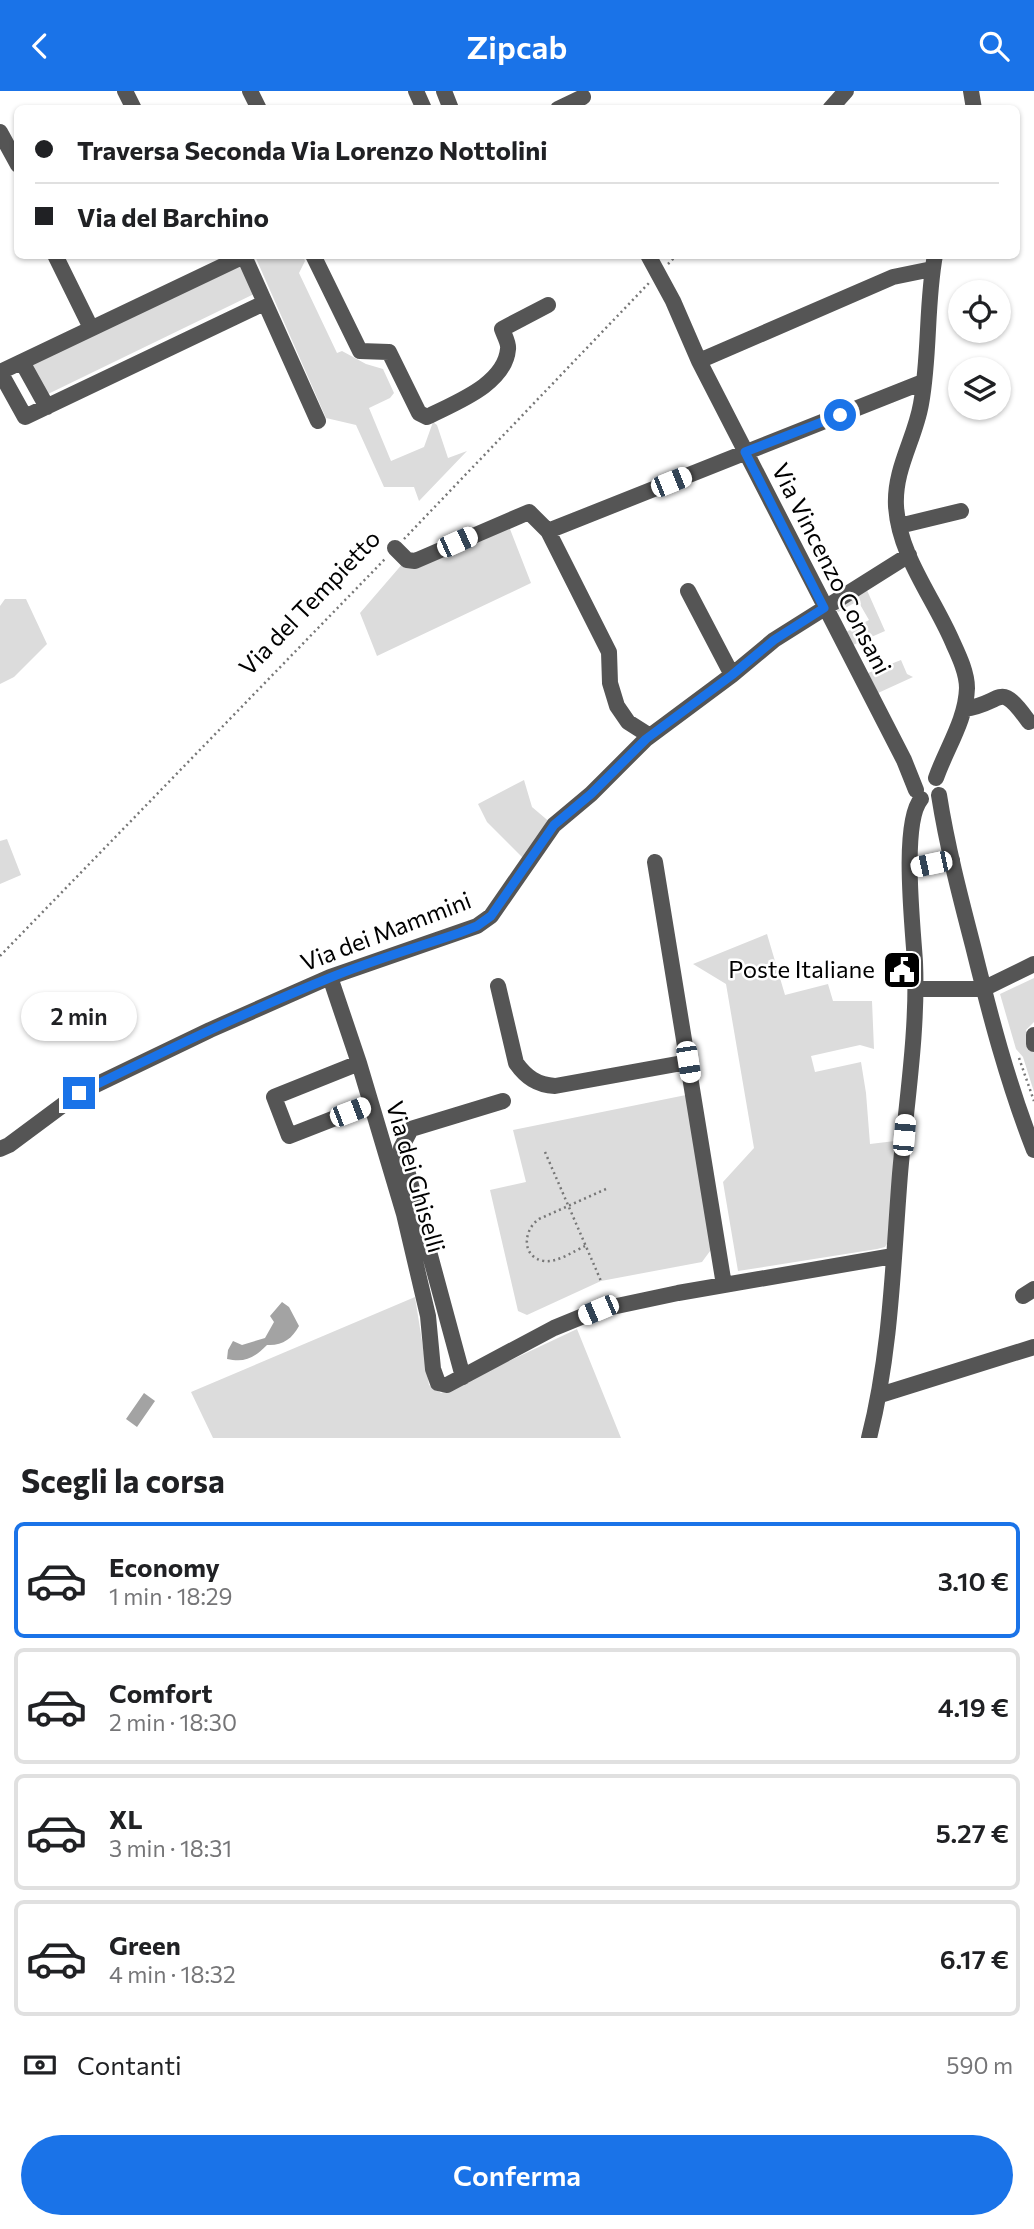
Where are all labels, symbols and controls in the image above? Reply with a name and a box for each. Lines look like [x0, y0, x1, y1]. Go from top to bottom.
text: Zipcab [467, 26, 567, 66]
icon: back [21, 27, 59, 65]
icon: search [975, 27, 1013, 65]
text: Traversa Seconda Via Lorenzo Nottolini [77, 134, 548, 165]
text: Via del Barchino [77, 201, 269, 232]
map controls [948, 280, 1011, 420]
button: locate [948, 280, 1011, 343]
button: layers [948, 357, 1011, 420]
route start [824, 399, 856, 431]
street label: Via Vincenzo Consani [766, 458, 898, 679]
car [648, 464, 695, 500]
street label: Via del Tempietto [232, 523, 386, 681]
car [434, 524, 481, 560]
car [909, 849, 954, 879]
street label: Via dei Mammini [296, 885, 475, 976]
public building icon: Poste Italiane [881, 949, 923, 991]
place label: Poste Italiane [728, 954, 875, 983]
callout: 2 min [21, 991, 137, 1041]
text: 2 min [51, 1002, 107, 1030]
car [675, 1040, 702, 1084]
route end [63, 1077, 95, 1109]
car [327, 1095, 374, 1129]
street label: Via dei Ghiselli [381, 1097, 452, 1256]
car [892, 1113, 917, 1157]
car [575, 1292, 622, 1328]
text: Scegli la corsa [21, 1460, 225, 1500]
icon: car [25, 1549, 88, 1612]
text: Economy [109, 1551, 220, 1582]
text: 3.10 € [938, 1565, 1009, 1596]
text: 1 min · 18:29 [109, 1582, 233, 1610]
icon: car [25, 1675, 88, 1738]
text: Comfort [109, 1677, 212, 1708]
text: 4.19 € [938, 1691, 1009, 1722]
text: 2 min · 18:30 [109, 1708, 237, 1736]
icon: car [25, 1801, 88, 1864]
text: XL [109, 1803, 143, 1834]
text: 5.27 € [936, 1817, 1009, 1848]
text: 3 min · 18:31 [109, 1834, 232, 1862]
icon: car [25, 1927, 88, 1990]
text: Green [109, 1929, 181, 1960]
text: 6.17 € [940, 1943, 1009, 1974]
text: 4 min · 18:32 [109, 1960, 236, 1988]
icon: cash [21, 2046, 59, 2084]
text: Contanti [77, 2049, 182, 2080]
text: 590 m [946, 2051, 1013, 2079]
button: Conferma [21, 2135, 1013, 2215]

